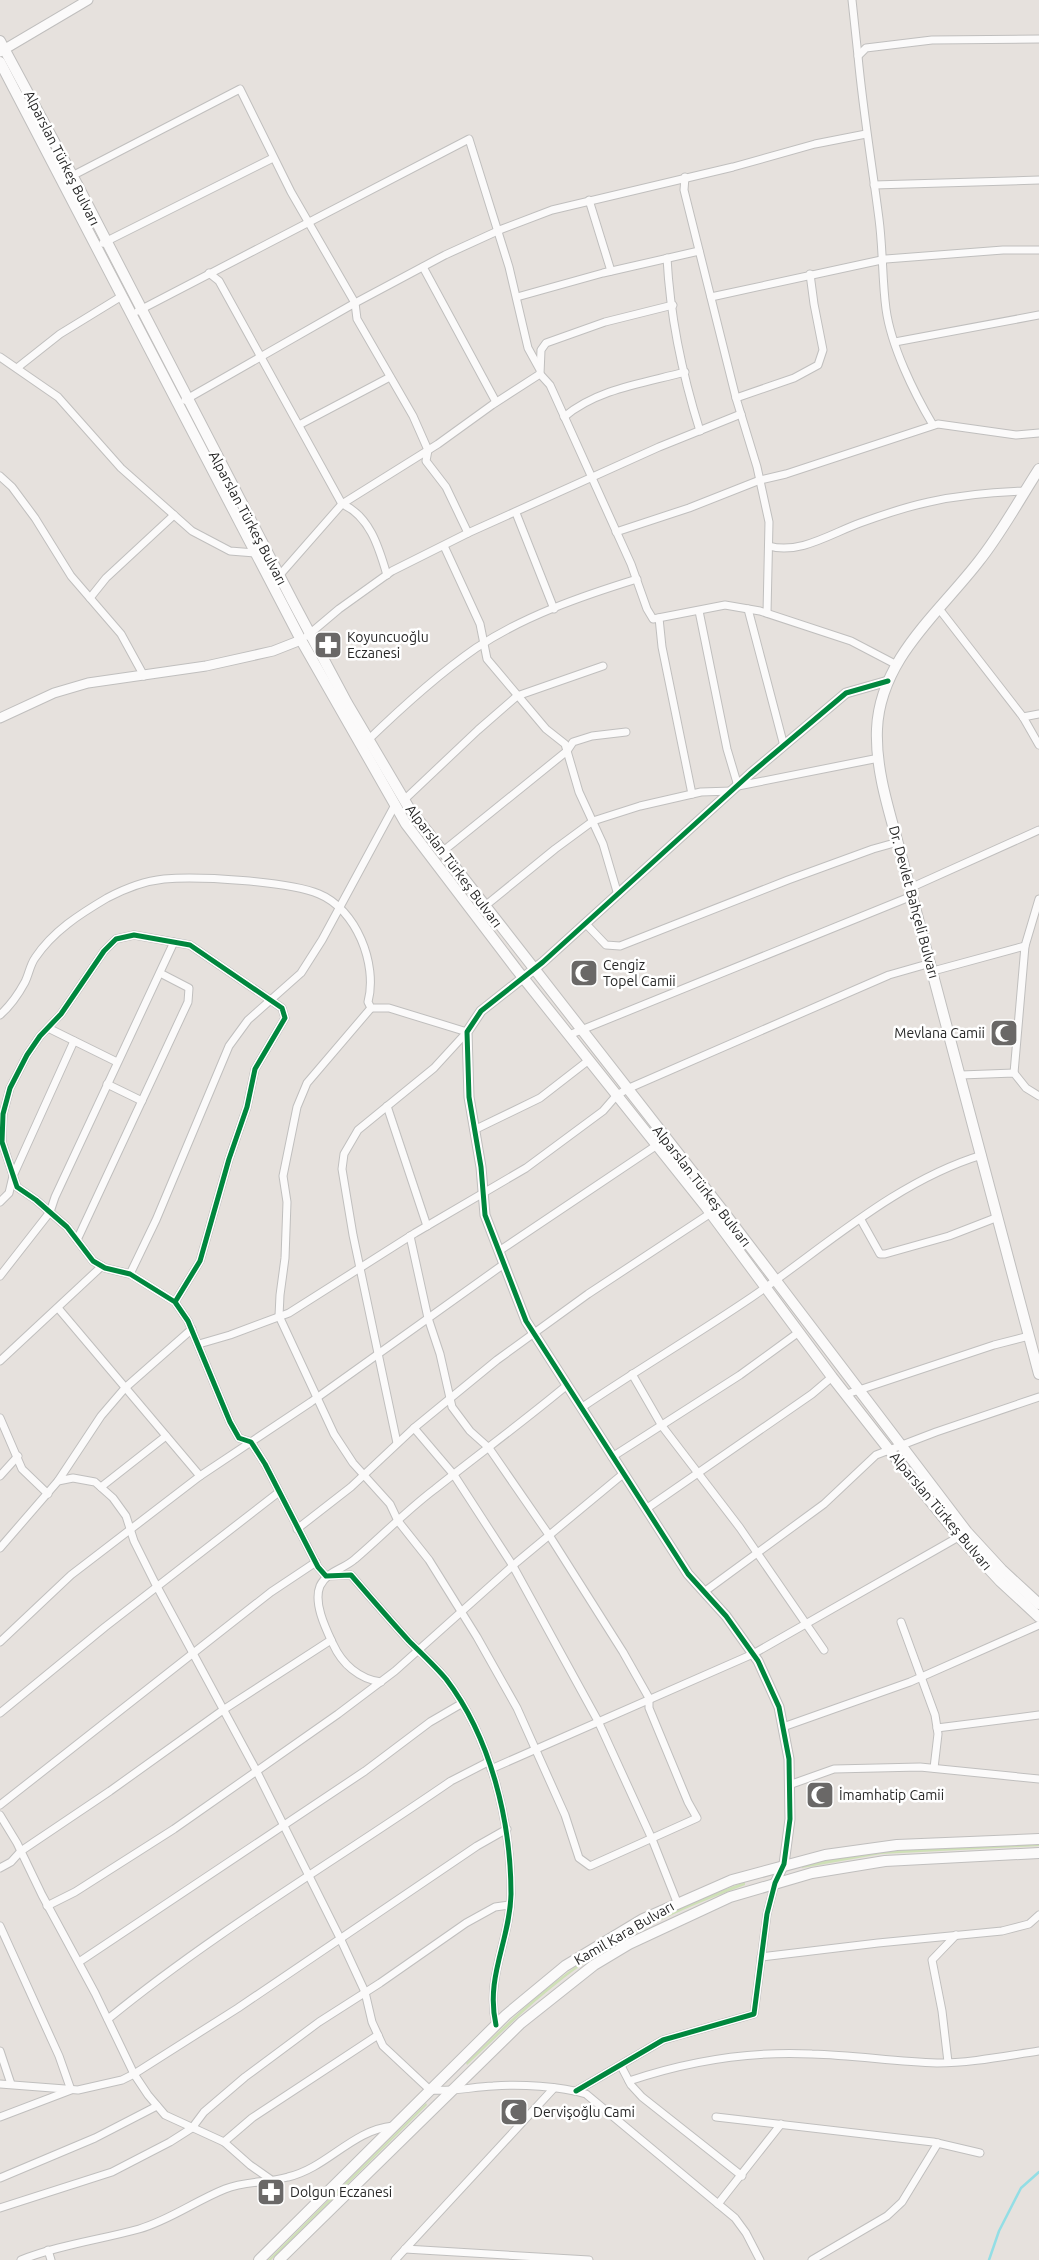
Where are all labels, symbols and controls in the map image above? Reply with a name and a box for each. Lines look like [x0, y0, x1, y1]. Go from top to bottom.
street label: Alparslan Türkeş Bulvarı [21, 88, 103, 228]
street label: Alparslan Türkeş Bulvarı [206, 448, 290, 588]
place label: Koyuncuoğlu Eczanesi [347, 629, 429, 661]
pharmacy icon: Koyuncuoğlu Eczanesi [313, 630, 343, 660]
street label: Alparslan Türkeş Bulvarı [403, 802, 505, 930]
street label: Dr. Devlet Bahçeli Bulvarı [886, 824, 942, 980]
place label: Cengiz Topel Camii [603, 957, 676, 989]
mosque icon: Cengiz Topel Camii [569, 958, 599, 988]
mosque icon: Mevlana Camii [989, 1018, 1019, 1048]
place label: Mevlana Camii [894, 1025, 985, 1041]
street label: Alparslan Türkeş Bulvarı [650, 1122, 754, 1250]
street label: Alparslan Türkeş Bulvarı [887, 1449, 995, 1573]
mosque icon: İmamhatip Camii [805, 1780, 835, 1810]
place label: İmamhatip Camii [839, 1787, 944, 1803]
street label: Kamil Kara Bulvarı [571, 1898, 677, 1968]
mosque icon: Dervişoğlu Cami [499, 2097, 529, 2127]
place label: Dervişoğlu Cami [533, 2104, 635, 2120]
pharmacy icon: Dolgun Eczanesi [256, 2177, 286, 2207]
place label: Dolgun Eczanesi [290, 2184, 392, 2200]

